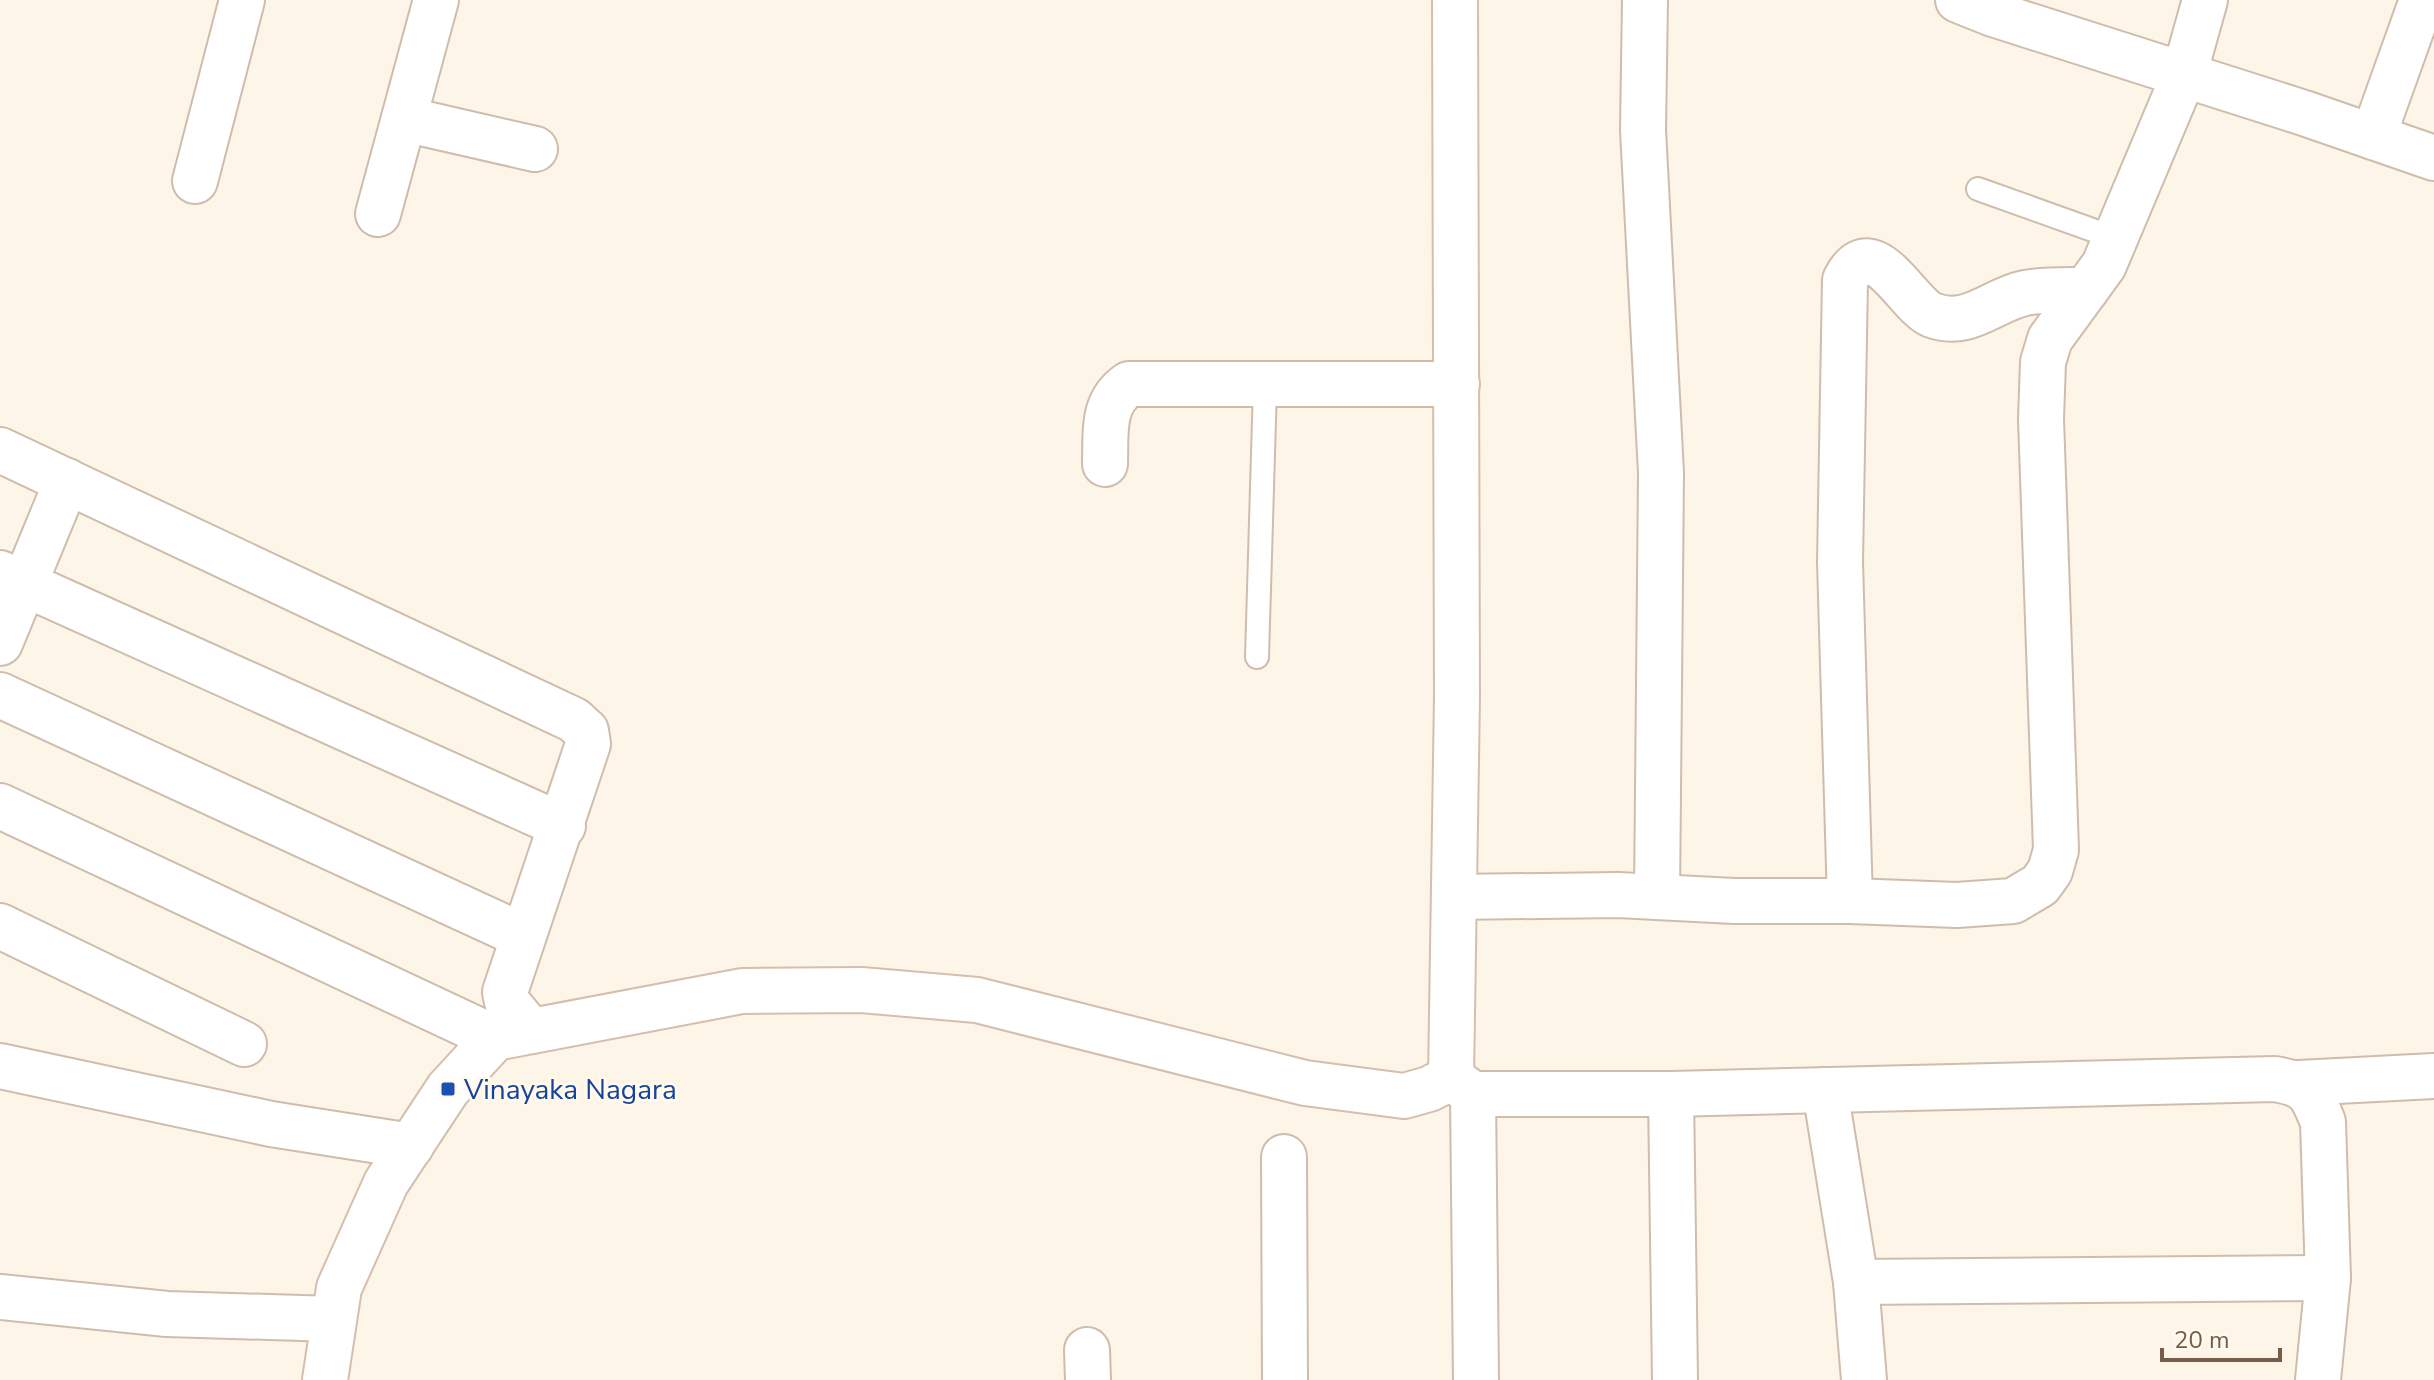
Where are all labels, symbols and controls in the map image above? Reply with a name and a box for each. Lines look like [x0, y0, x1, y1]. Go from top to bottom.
place label: Vinayaka Nagara [463, 1071, 677, 1109]
marker: Vinayaka Nagara [439, 1080, 457, 1098]
scale bar [2162, 1312, 2280, 1362]
text: 20 m [2174, 1324, 2230, 1356]

